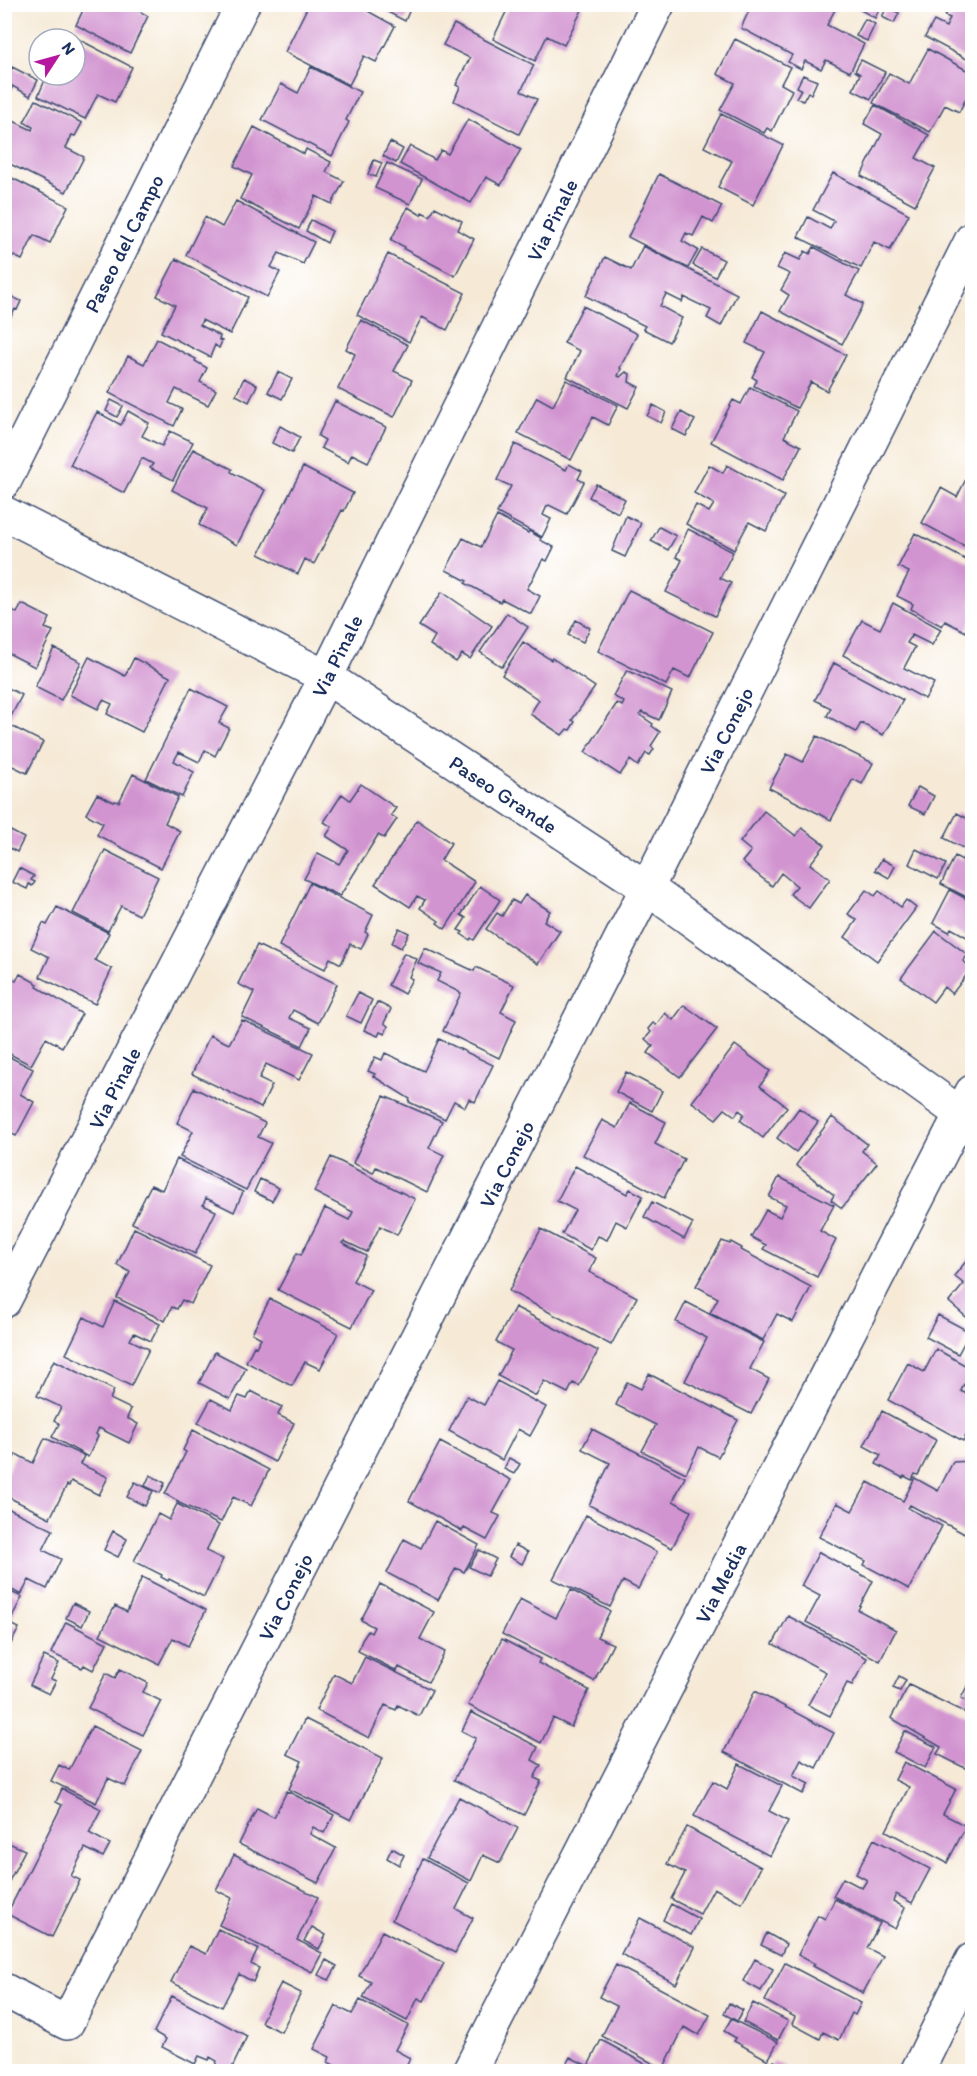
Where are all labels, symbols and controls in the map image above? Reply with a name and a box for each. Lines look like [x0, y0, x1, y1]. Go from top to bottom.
north arrow [27, 27, 87, 87]
text: N [58, 39, 80, 58]
street label: Paseo del Campo [78, 170, 168, 317]
street label: Via Pinale [521, 174, 582, 265]
street label: Via Pinale [305, 610, 367, 701]
street label: Via Conejo [694, 682, 758, 778]
street label: Paseo Grande [445, 749, 562, 838]
street label: Via Pinale [83, 1042, 146, 1133]
street label: Via Conejo [473, 1116, 539, 1212]
street label: Via Media [689, 1538, 751, 1627]
street label: Via Conejo [252, 1549, 318, 1644]

